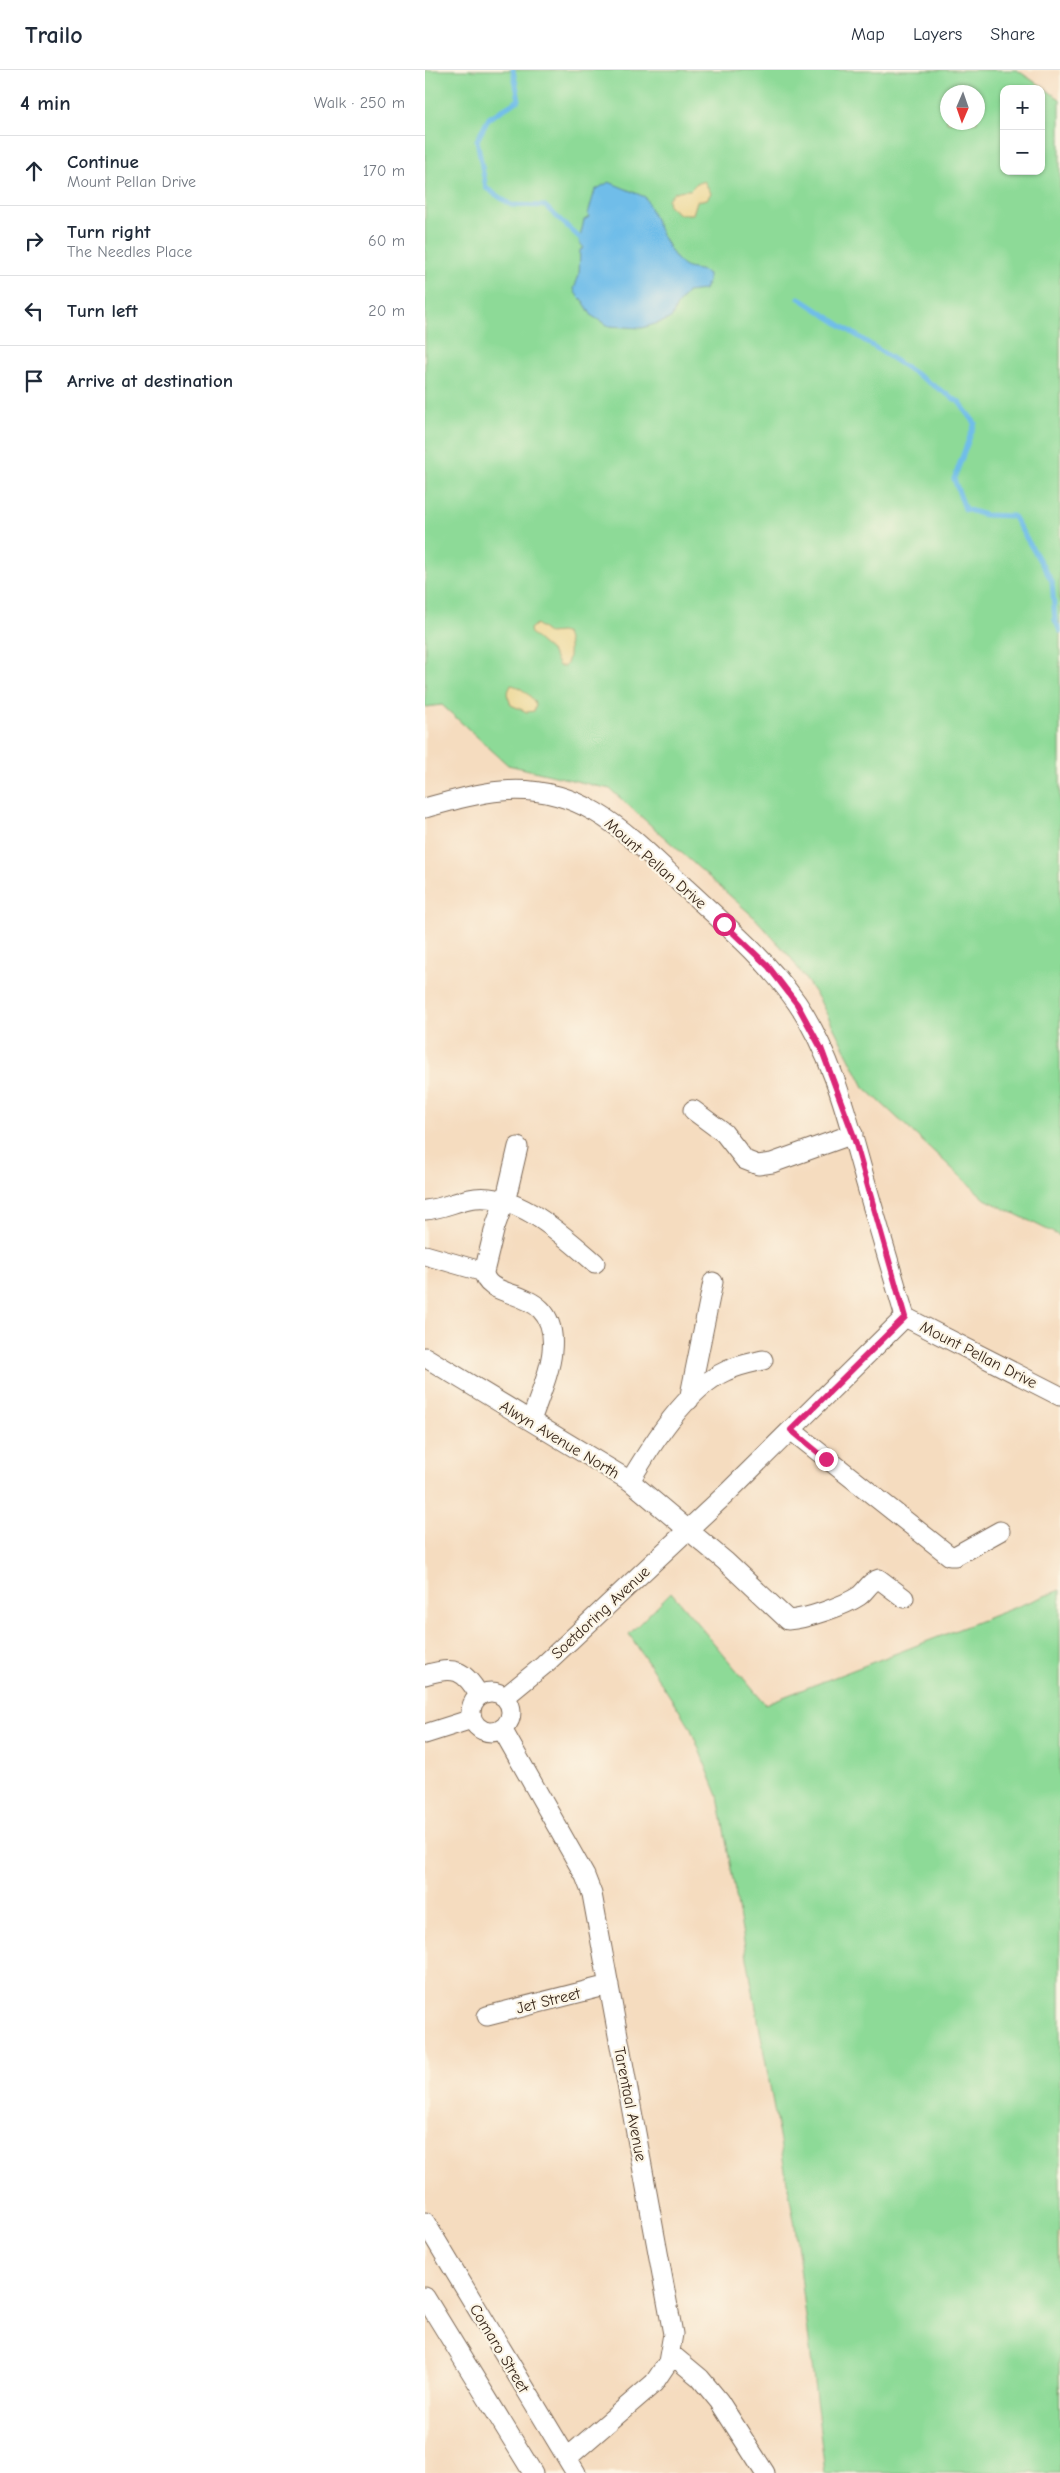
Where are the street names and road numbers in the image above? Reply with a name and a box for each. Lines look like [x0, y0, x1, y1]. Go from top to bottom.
street label: Mount Pellan Drive [601, 815, 710, 913]
street label: Mount Pellan Drive [917, 1318, 1040, 1392]
street label: Alwyn Avenue North [496, 1397, 623, 1483]
street label: Soetdoring Avenue [548, 1563, 654, 1663]
street label: Jet Street [514, 1984, 583, 2018]
street label: Tarentaal Avenue [610, 2045, 650, 2163]
street label: Comaro Street [466, 2301, 533, 2396]

